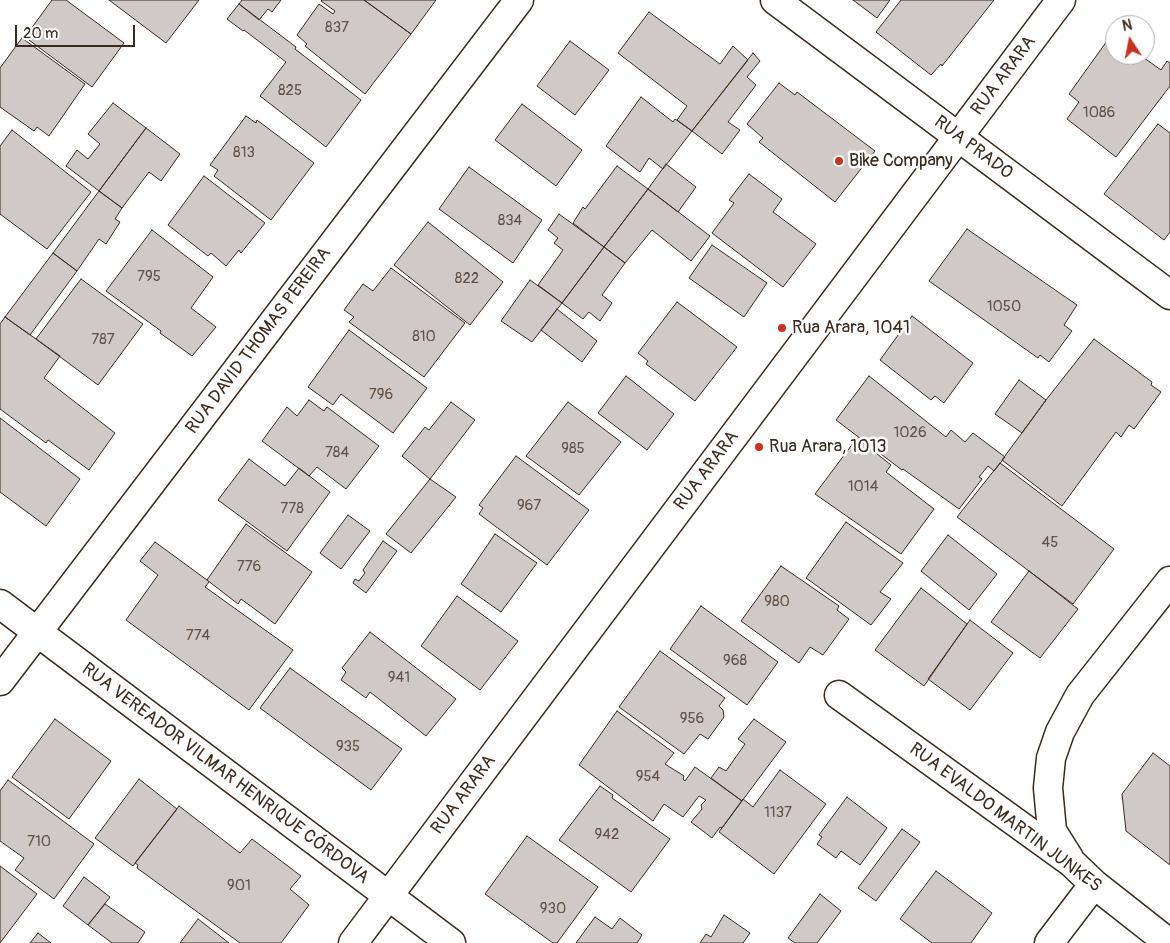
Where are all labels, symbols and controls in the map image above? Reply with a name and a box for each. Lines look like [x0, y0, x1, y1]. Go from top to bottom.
scale bar [18, 15, 138, 47]
north arrow [1105, 15, 1155, 65]
text: N [1121, 17, 1134, 35]
house number: 837 [325, 19, 349, 37]
text: 20 m [23, 24, 58, 43]
street label: RUA ARARA [967, 32, 1041, 120]
house number: 825 [278, 82, 302, 100]
house number: 1086 [1083, 104, 1115, 122]
street label: RUA PRADO [929, 111, 1017, 185]
house number: 813 [233, 144, 255, 162]
place label: Bike Company [849, 150, 953, 172]
marker: Bike Company [833, 155, 845, 167]
house number: 834 [498, 212, 522, 230]
street label: RUA DAVID THOMAS PEREIRA [182, 244, 336, 438]
house number: 795 [137, 268, 161, 286]
house number: 822 [455, 270, 479, 288]
house number: 1050 [987, 298, 1021, 316]
place label: Rua Arara, 1041 [792, 317, 910, 339]
marker: Rua Arara, 1041 [776, 322, 788, 334]
house number: 810 [412, 328, 436, 346]
house number: 787 [91, 331, 115, 349]
house number: 796 [369, 386, 393, 404]
house number: 1026 [893, 424, 927, 442]
street label: RUA ARARA [670, 427, 744, 515]
place label: Rua Arara, 1013 [769, 436, 887, 458]
house number: 985 [561, 440, 585, 458]
marker: Rua Arara, 1013 [753, 441, 765, 453]
house number: 784 [325, 444, 349, 462]
house number: 1014 [848, 478, 878, 496]
house number: 967 [517, 497, 541, 515]
house number: 778 [280, 500, 304, 518]
house number: 45 [1042, 534, 1058, 552]
house number: 776 [237, 558, 261, 576]
house number: 980 [764, 593, 790, 611]
house number: 774 [186, 627, 210, 645]
house number: 968 [723, 652, 747, 670]
street label: RUA VEREADOR VILMAR HENRIQUE CÓRDOVA [77, 659, 373, 889]
house number: 941 [388, 669, 410, 687]
house number: 956 [680, 710, 704, 728]
house number: 935 [336, 738, 360, 756]
street label: RUA EVALDO MARTIN JUNKES [905, 739, 1105, 897]
street label: RUA ARARA [427, 751, 501, 839]
house number: 954 [636, 768, 660, 786]
house number: 1137 [764, 804, 792, 822]
house number: 942 [595, 826, 619, 844]
house number: 710 [27, 833, 51, 851]
house number: 901 [227, 877, 251, 895]
house number: 930 [540, 900, 566, 918]

